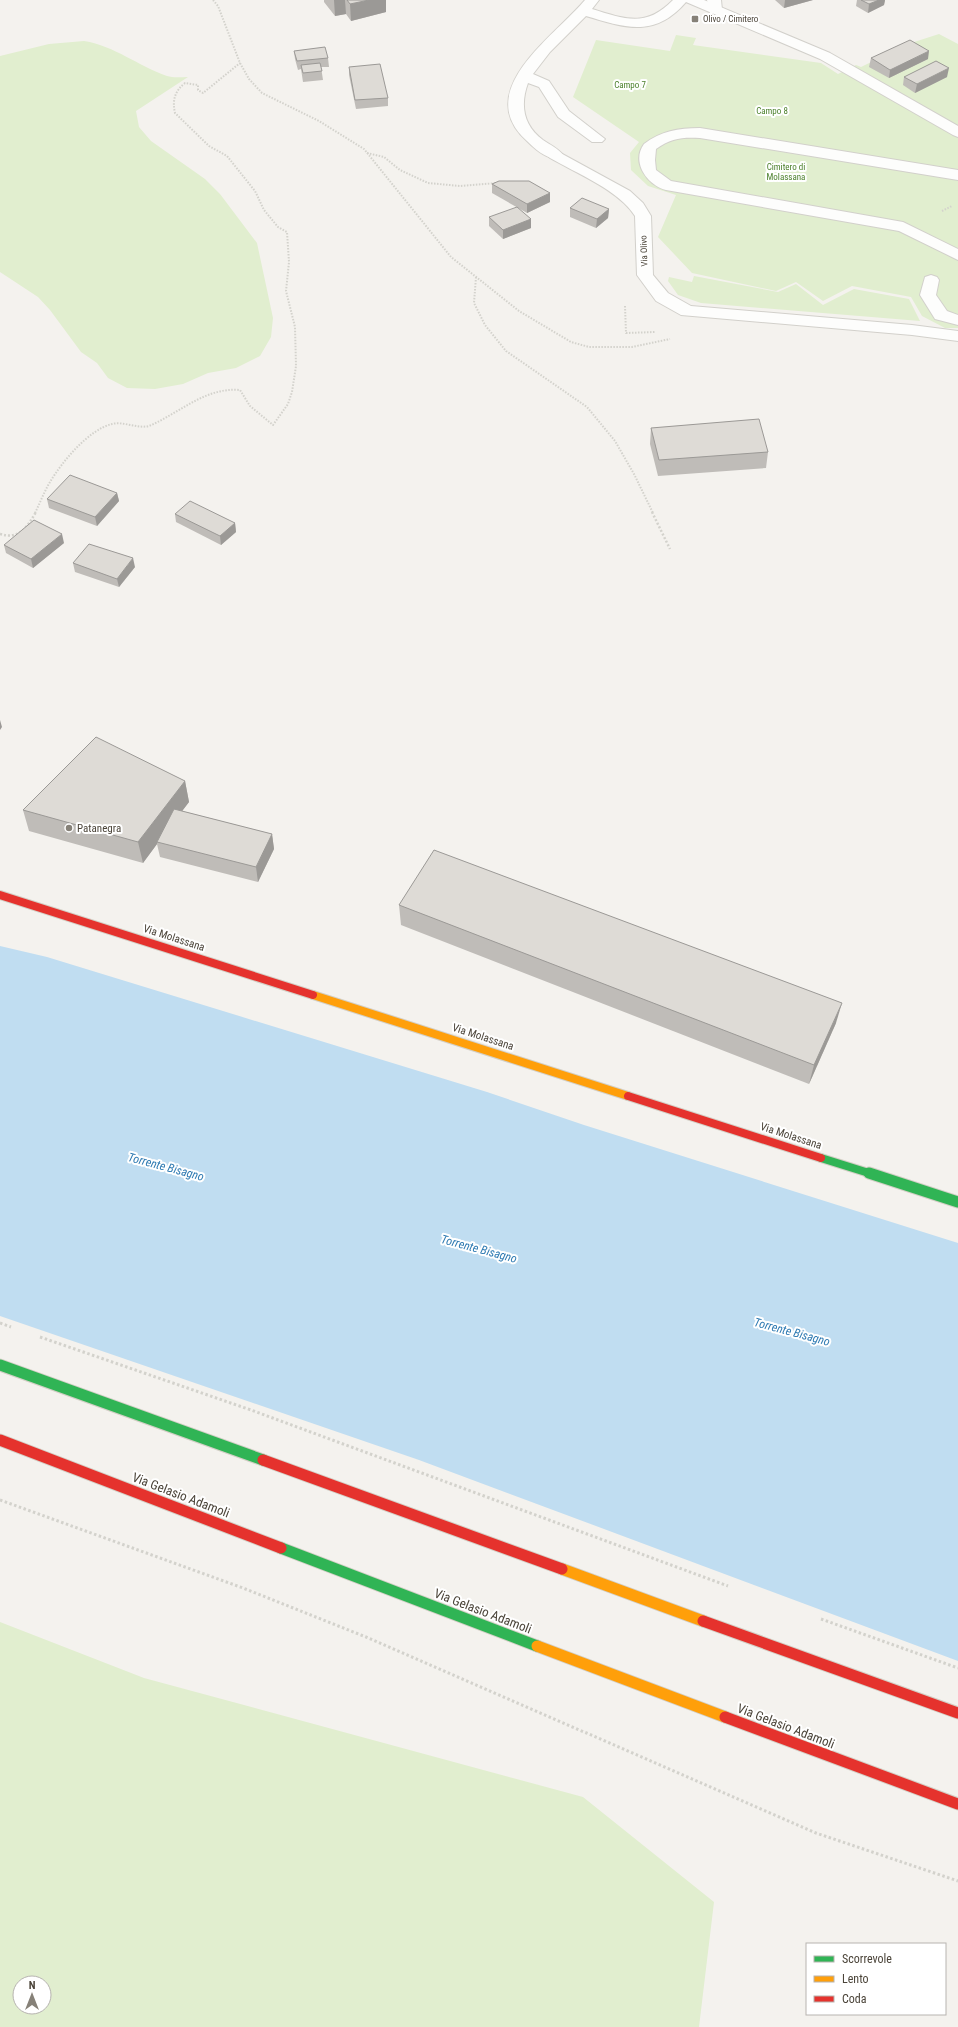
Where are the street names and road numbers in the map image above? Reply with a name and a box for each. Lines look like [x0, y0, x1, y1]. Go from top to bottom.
street label: Via Olivo [638, 235, 650, 267]
street label: Via Molassana [142, 922, 206, 954]
street label: Via Molassana [451, 1021, 515, 1053]
street label: Via Molassana [759, 1120, 823, 1152]
street label: Via Gelasio Adamoli [130, 1469, 232, 1521]
street label: Via Gelasio Adamoli [432, 1585, 534, 1637]
street label: Via Gelasio Adamoli [735, 1700, 837, 1752]

